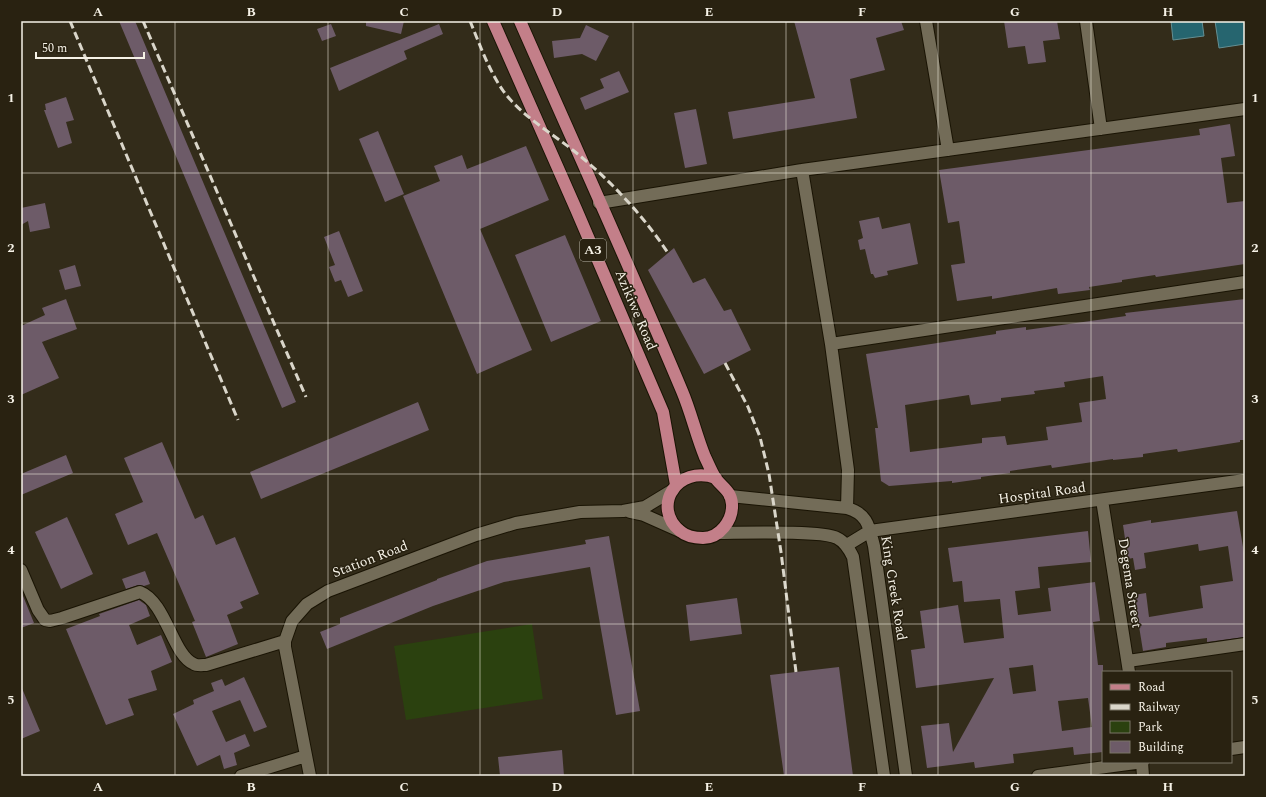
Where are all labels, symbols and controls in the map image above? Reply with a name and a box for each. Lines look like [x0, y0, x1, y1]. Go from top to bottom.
text: A [93, 2, 103, 22]
text: B [246, 2, 256, 22]
text: C [399, 2, 409, 22]
text: D [552, 2, 562, 22]
text: E [705, 2, 714, 22]
text: F [858, 2, 866, 22]
text: G [1010, 2, 1020, 22]
text: H [1163, 2, 1174, 22]
scale bar [36, 34, 144, 60]
text: 50 m [42, 39, 67, 58]
text: 1 [7, 88, 15, 108]
text: 1 [1251, 88, 1259, 108]
text: 2 [7, 238, 15, 258]
text: 2 [1251, 238, 1259, 258]
road number: A3 [580, 239, 606, 261]
street label: Azikiwe Road [610, 266, 662, 354]
text: 3 [7, 389, 15, 409]
text: 3 [1251, 389, 1259, 409]
street label: Hospital Road [997, 476, 1087, 510]
street label: King Creek Road [875, 534, 913, 642]
street label: Station Road [329, 535, 411, 583]
street label: Degema Street [1113, 536, 1147, 630]
text: 4 [7, 540, 15, 560]
text: 4 [1251, 540, 1259, 560]
legend [1102, 671, 1232, 763]
text: Road [1138, 678, 1165, 697]
text: 5 [7, 690, 15, 710]
text: 5 [1251, 690, 1259, 710]
text: Railway [1138, 698, 1181, 717]
text: Park [1138, 718, 1163, 737]
text: Building [1138, 738, 1184, 757]
text: A [93, 777, 103, 797]
text: B [246, 777, 256, 797]
text: C [399, 777, 409, 797]
text: D [552, 777, 562, 797]
text: E [705, 777, 714, 797]
text: F [858, 777, 866, 797]
text: G [1010, 777, 1020, 797]
text: H [1163, 777, 1174, 797]

